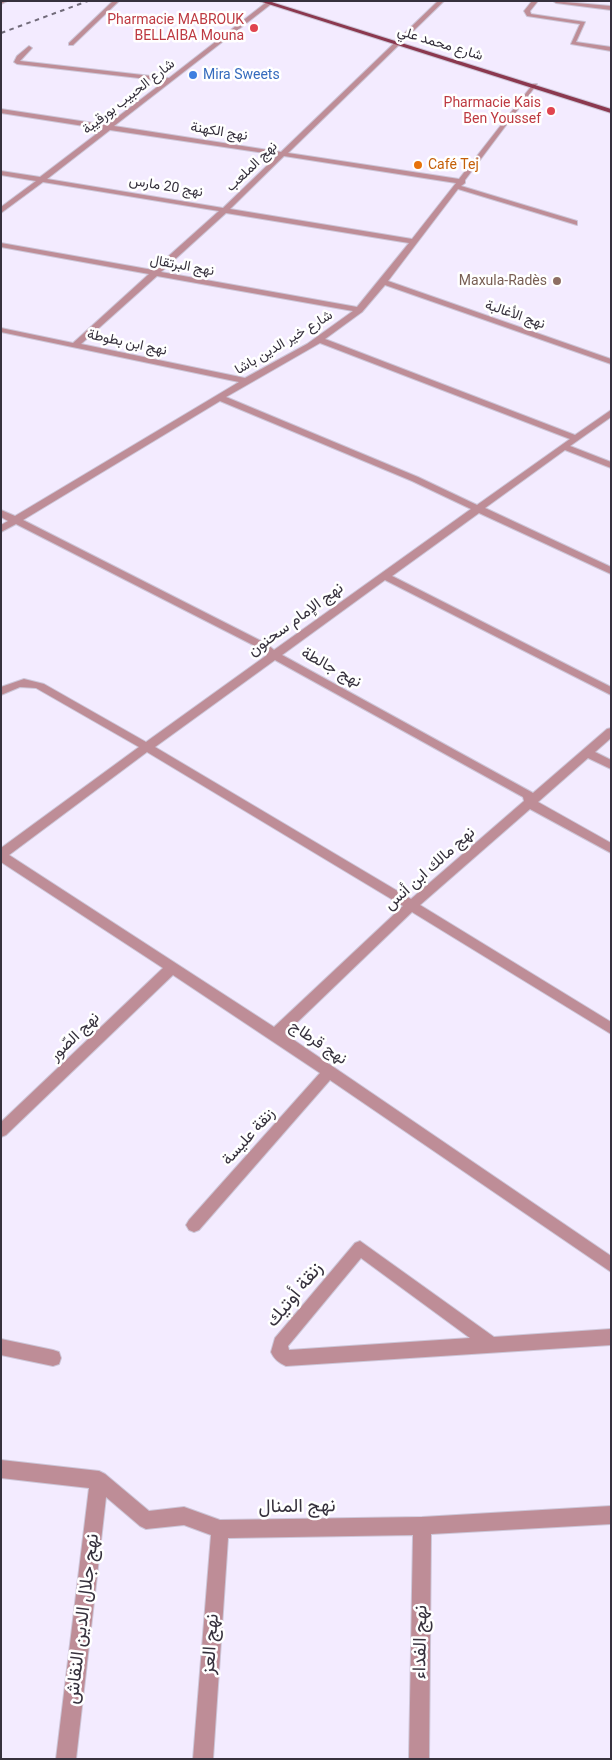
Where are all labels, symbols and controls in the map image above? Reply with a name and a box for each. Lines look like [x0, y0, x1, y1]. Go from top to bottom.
place label: Pharmacie MABROUK BELLAIBA Mouna [107, 12, 244, 44]
marker: Pharmacie MABROUK BELLAIBA Mouna [248, 22, 260, 34]
street label: شارع محمد علي [395, 23, 485, 65]
street label: شارع الحبيب بورقيبة [79, 56, 179, 138]
place label: Mira Sweets [203, 67, 280, 83]
marker: Mira Sweets [187, 69, 199, 81]
place label: Pharmacie Kais Ben Youssef [444, 95, 541, 128]
marker: Pharmacie Kais Ben Youssef [545, 105, 557, 117]
street label: نهج الكهنة [189, 119, 249, 145]
street label: نهج الملعب [223, 138, 281, 196]
place label: Café Tej [428, 157, 479, 173]
marker: Café Tej [412, 159, 424, 171]
street label: نهج 20 مارس [128, 173, 204, 201]
street label: نهج البرتقال [149, 252, 215, 280]
place label: Maxula-Radès [459, 273, 547, 289]
marker: Maxula-Radès [551, 275, 563, 287]
street label: نهج الأغالبة [483, 297, 547, 333]
street label: شارع خير الدين باشا [232, 307, 336, 379]
street label: نهج ابن بطوطة [86, 326, 168, 360]
street label: نهج الإمام سحنون [244, 579, 348, 661]
street label: نهج جالطة [297, 644, 365, 692]
street label: نهج مالك ابن أنس [381, 823, 479, 915]
street label: نهج الصّور [46, 1008, 104, 1066]
street label: نهج قرطاج [286, 1017, 350, 1069]
street label: زنقة عليسة [218, 1104, 280, 1170]
street label: زنقة أوتيك [262, 1258, 328, 1332]
street label: نهج المنال [258, 1495, 336, 1519]
street label: نهج جلال الدين النقاش [61, 1532, 105, 1706]
street label: نهج الفداء [409, 1605, 433, 1679]
street label: نهج العز [198, 1613, 224, 1675]

